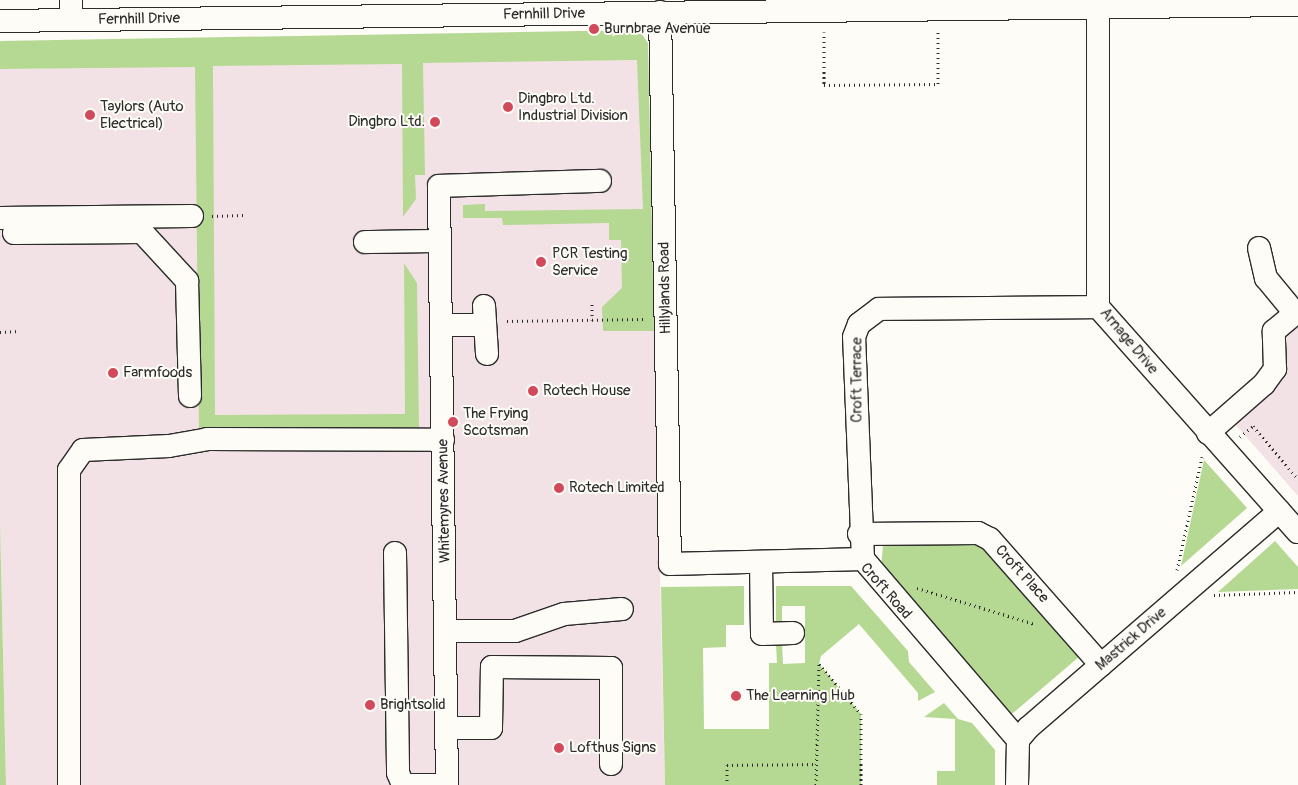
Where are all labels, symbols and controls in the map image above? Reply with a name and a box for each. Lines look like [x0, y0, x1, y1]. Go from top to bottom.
street label: Fernhill Drive [503, 4, 585, 24]
street label: Fernhill Drive [98, 9, 180, 29]
place label: Burnbrae Avenue [604, 20, 710, 38]
marker: Burnbrae Avenue [588, 23, 600, 35]
place label: Dingbro Ltd. Industrial Division [518, 89, 628, 124]
place label: Taylors (Auto Electrical) [100, 97, 184, 132]
marker: Dingbro Ltd. Industrial Division [502, 101, 514, 113]
marker: Taylors (Auto Electrical) [84, 109, 96, 121]
place label: Dingbro Ltd. [348, 113, 425, 131]
marker: Dingbro Ltd. [429, 116, 441, 128]
street label: Hillylands Road [655, 242, 675, 334]
place label: PCR Testing Service [552, 244, 628, 279]
marker: PCR Testing Service [534, 255, 548, 269]
street label: Arnage Drive [1096, 304, 1162, 378]
street label: Croft Terrace [848, 337, 866, 423]
place label: Farmfoods [123, 364, 192, 382]
marker: Farmfoods [107, 367, 119, 379]
place label: Rotech House [543, 382, 630, 400]
marker: Rotech House [527, 385, 539, 397]
place label: The Frying Scotsman [463, 404, 529, 439]
marker: The Frying Scotsman [447, 416, 459, 428]
street label: Whitemyres Avenue [434, 439, 454, 563]
place label: Rotech Limited [569, 479, 665, 497]
marker: Rotech Limited [553, 482, 565, 494]
street label: Croft Place [991, 541, 1053, 607]
street label: Croft Road [857, 559, 915, 623]
street label: Mastrick Drive [1092, 603, 1170, 675]
place label: The Learning Hub [746, 687, 855, 705]
marker: The Learning Hub [730, 690, 742, 702]
place label: Brightsolid [380, 696, 446, 714]
marker: Brightsolid [364, 699, 376, 711]
place label: Lofthus Signs [569, 739, 656, 757]
marker: Lofthus Signs [553, 742, 565, 754]

